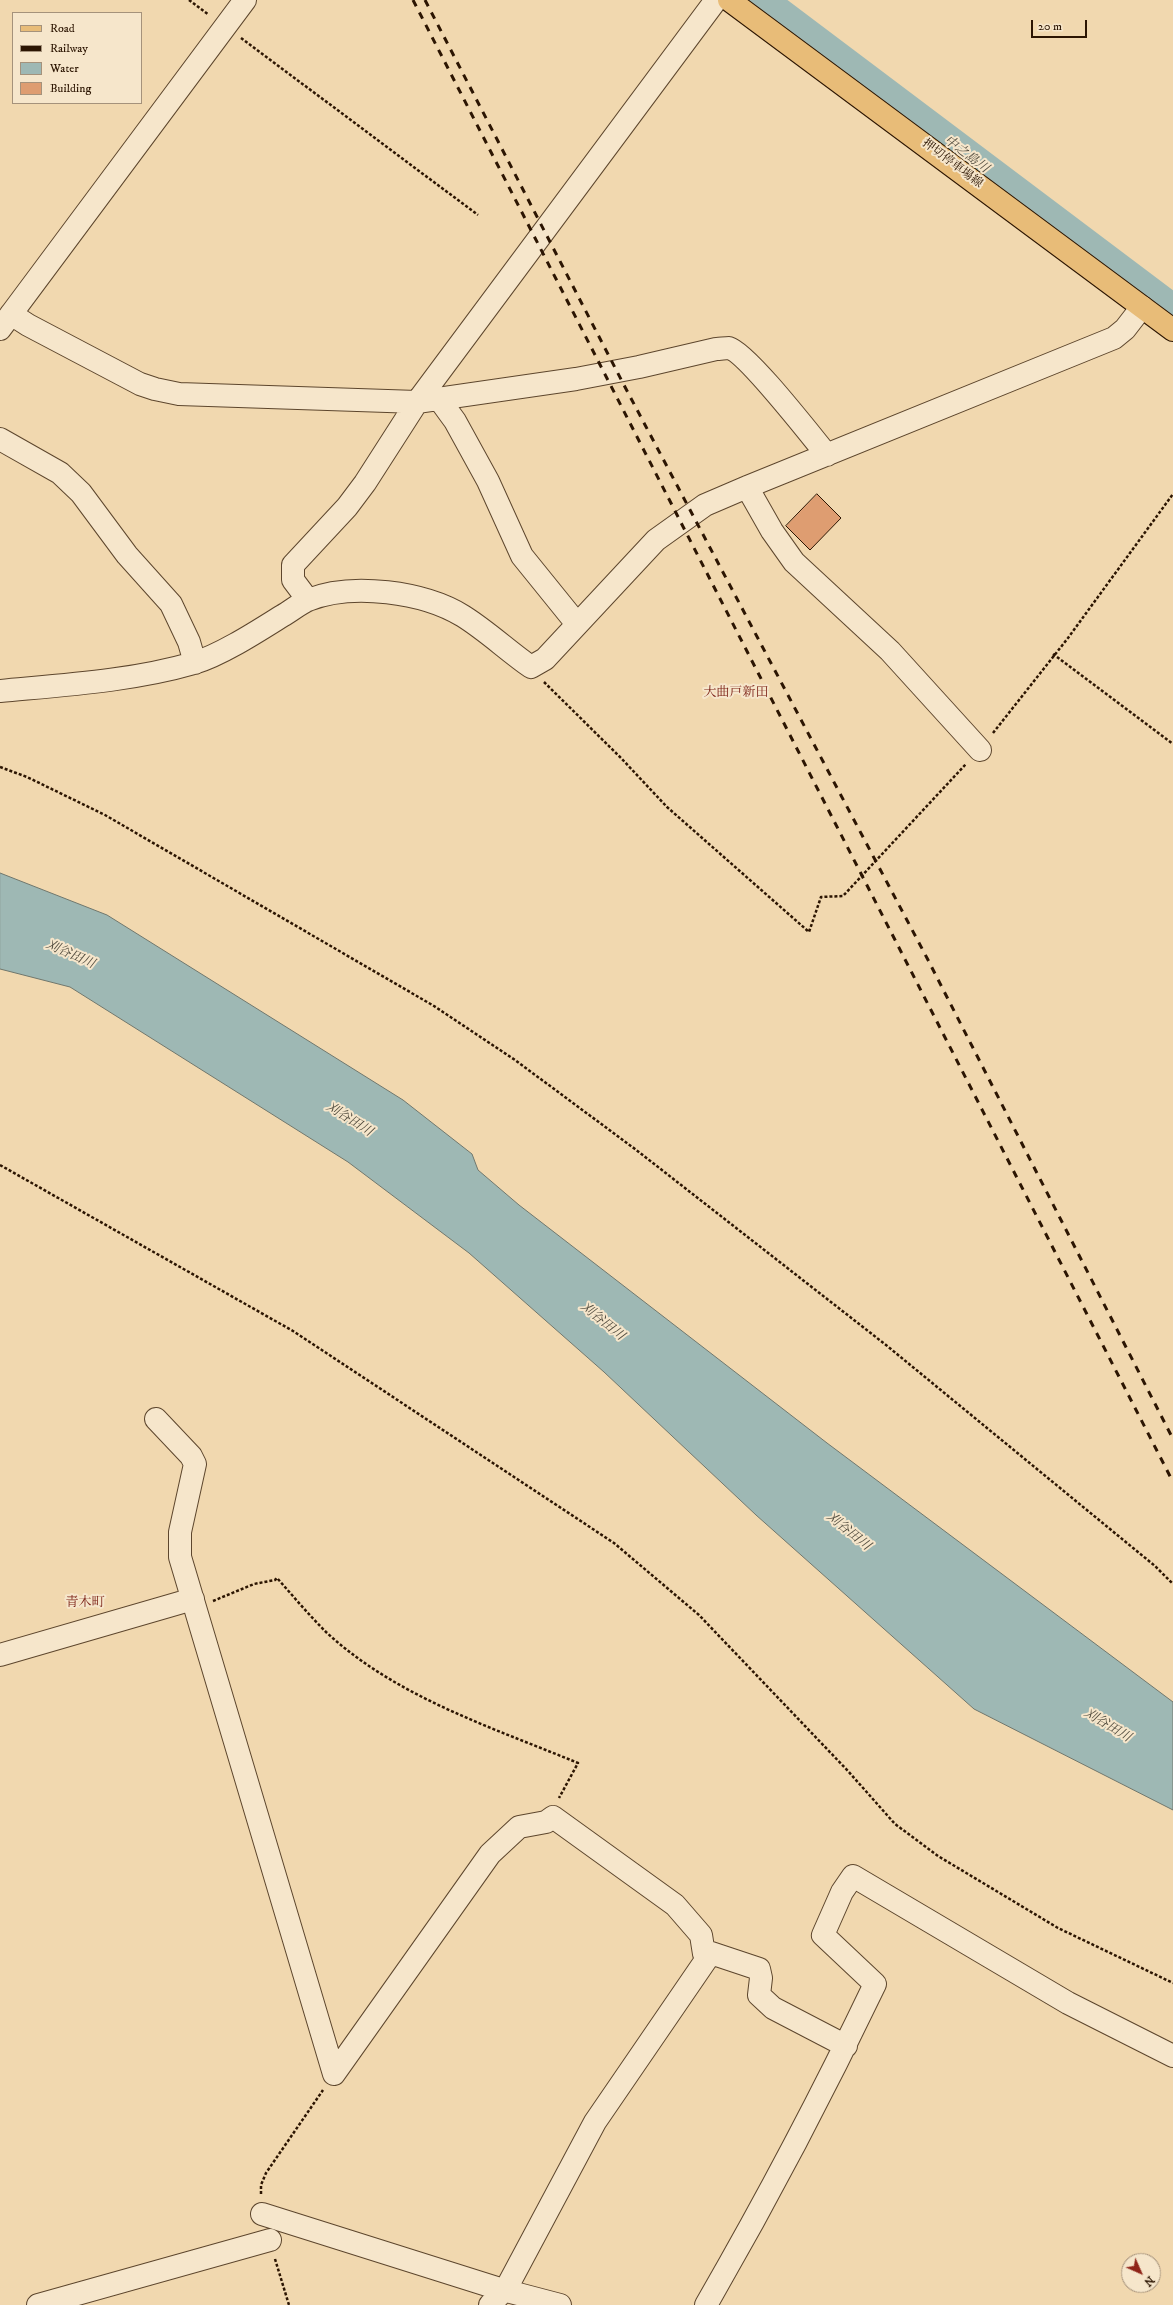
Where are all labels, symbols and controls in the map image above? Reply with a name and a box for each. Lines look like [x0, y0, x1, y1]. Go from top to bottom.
legend [12, 12, 142, 104]
scale bar [1033, 12, 1089, 38]
text: 20 m [1038, 19, 1062, 34]
text: Road [50, 21, 75, 36]
text: Railway [50, 41, 88, 56]
text: Water [50, 61, 79, 76]
text: Building [50, 81, 91, 96]
water label: 中之島川 [941, 133, 991, 177]
street label: 押切停車場線 [919, 137, 985, 191]
district label: 大曲戸新田 [704, 685, 768, 701]
water label: 刈谷田川 [43, 937, 97, 973]
water label: 刈谷田川 [323, 1100, 375, 1140]
water label: 刈谷田川 [577, 1300, 627, 1344]
water label: 刈谷田川 [823, 1510, 873, 1554]
district label: 青木町 [66, 1595, 104, 1611]
water label: 刈谷田川 [1081, 1706, 1133, 1746]
north arrow [1121, 2253, 1161, 2293]
text: N [1141, 2273, 1157, 2289]

